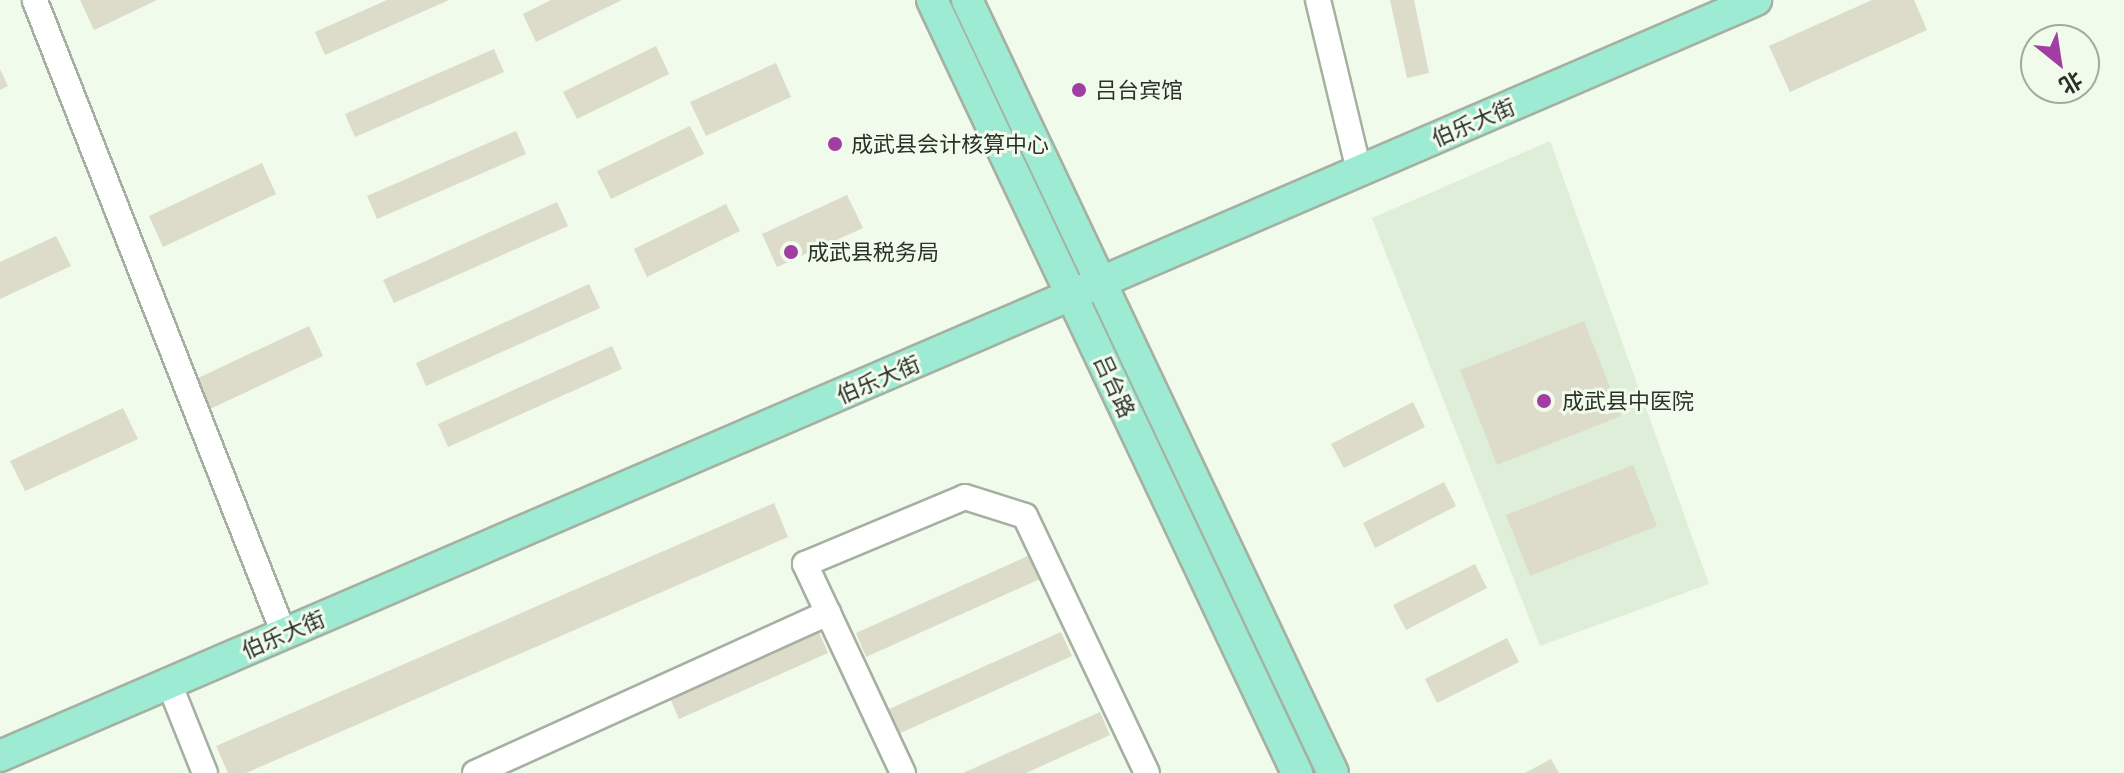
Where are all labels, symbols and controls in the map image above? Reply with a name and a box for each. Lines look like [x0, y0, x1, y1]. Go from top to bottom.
north arrow [2020, 24, 2100, 104]
text: 北 [2055, 67, 2087, 100]
place label: 吕台宾馆 [1095, 77, 1183, 103]
marker: 吕台宾馆 [1070, 81, 1088, 99]
street label: 伯乐大街 [1427, 93, 1519, 151]
place label: 成武县会计核算中心 [851, 131, 1049, 157]
marker: 成武县会计核算中心 [826, 135, 844, 153]
place label: 成武县税务局 [807, 239, 939, 265]
marker: 成武县税务局 [782, 243, 800, 261]
street label: 伯乐大街 [832, 350, 924, 408]
street label: 吕台路 [1089, 351, 1141, 421]
place label: 成武县中医院 [1562, 388, 1694, 414]
marker: 成武县中医院 [1533, 390, 1555, 412]
street label: 伯乐大街 [237, 605, 329, 663]

